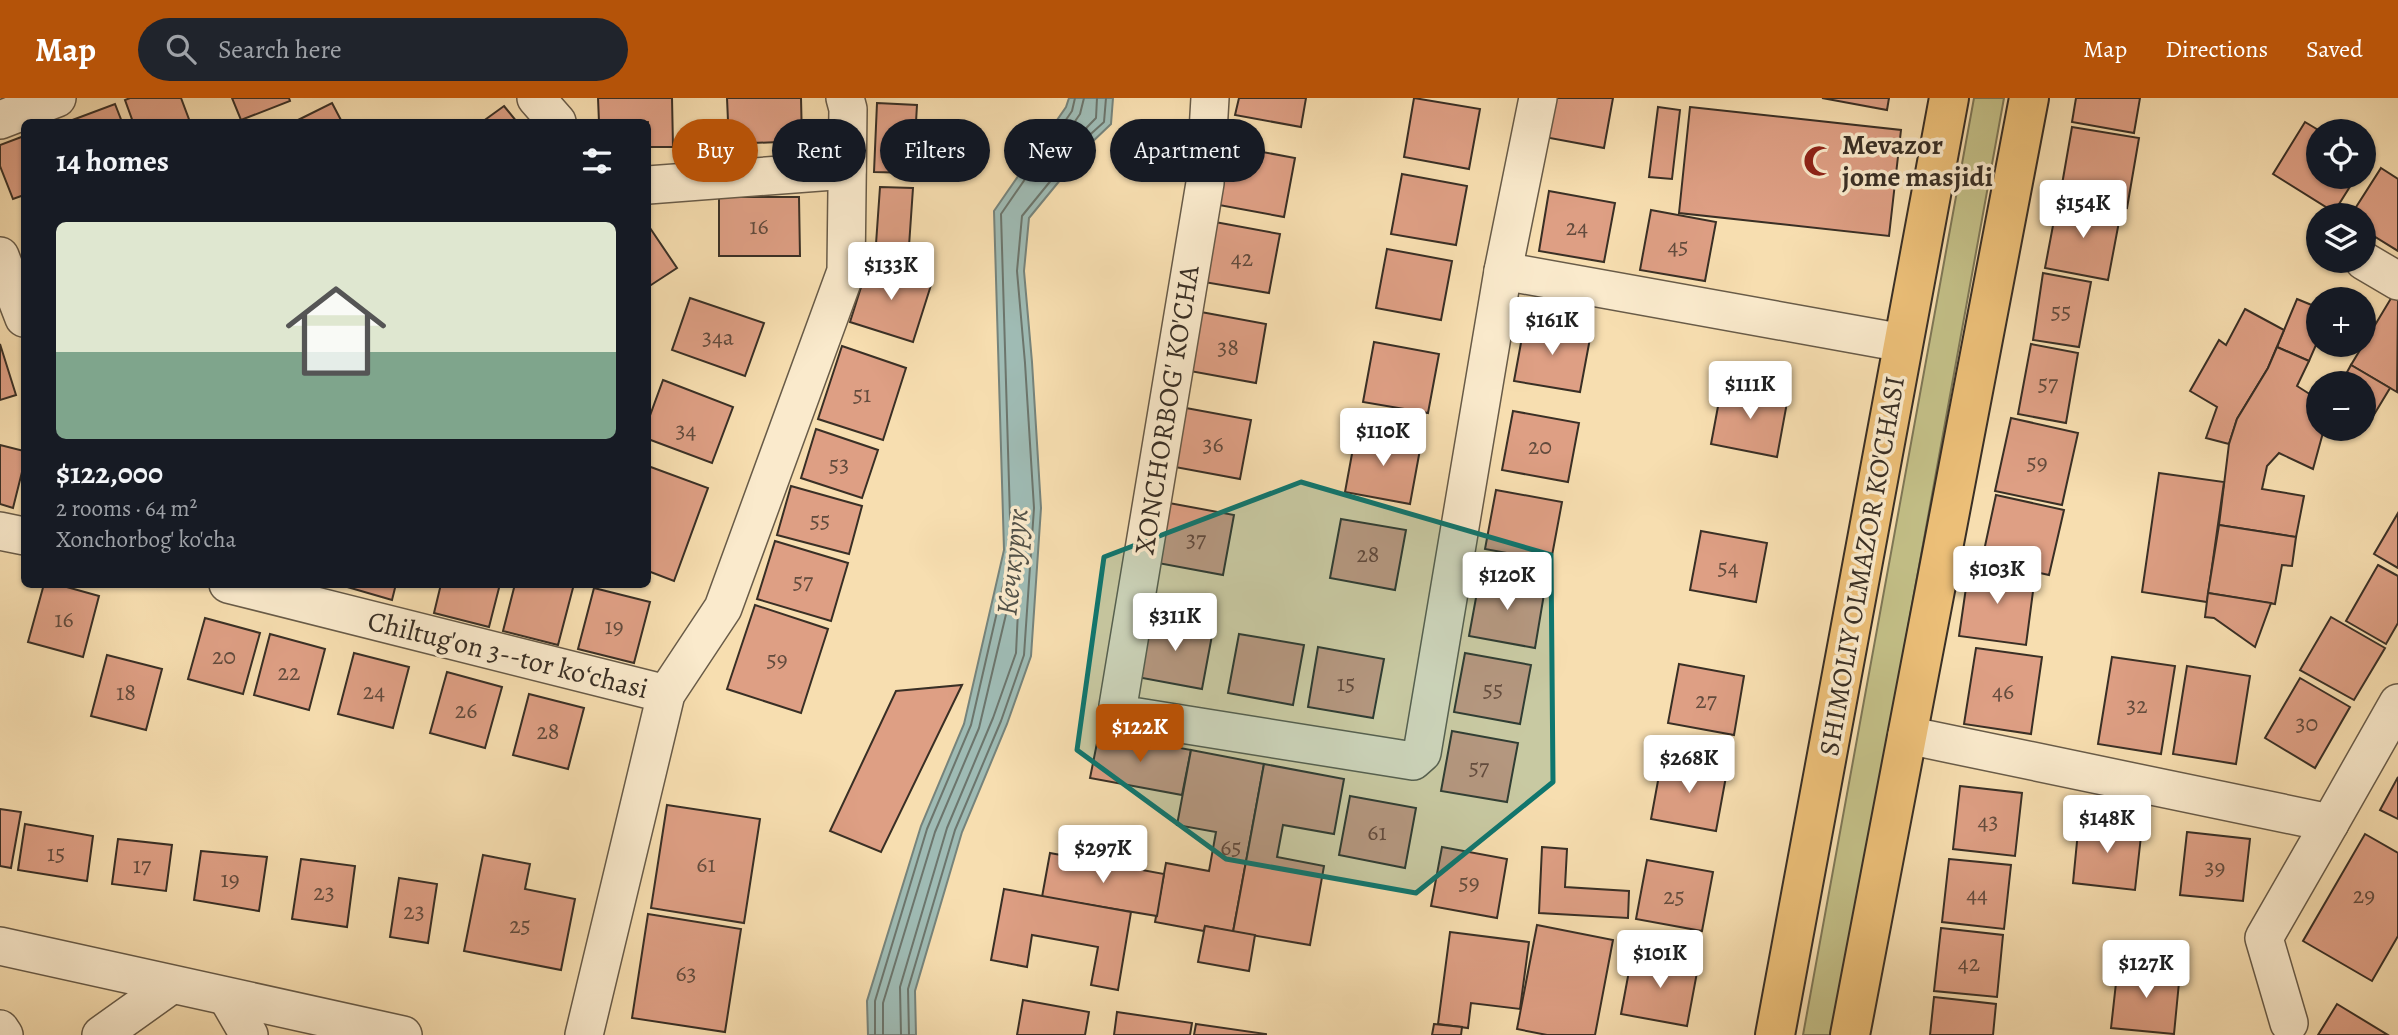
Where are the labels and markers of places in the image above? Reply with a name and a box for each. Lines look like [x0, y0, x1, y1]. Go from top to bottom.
place label: Mevazor jome masjidi [1842, 126, 1993, 196]
mosque icon: Mevazor jome masjidi [1802, 144, 1836, 178]
pin: $154K [2034, 180, 2132, 240]
pin: $133K [842, 242, 940, 302]
pin: $161K [1503, 298, 1601, 357]
pin: $111K [1701, 362, 1799, 421]
pin: $110K [1334, 408, 1432, 468]
pin: $103K [1948, 546, 2046, 606]
pin: $120K [1458, 552, 1556, 612]
pin: $311K [1126, 594, 1224, 653]
pin: $122K [1091, 704, 1189, 764]
pin: $268K [1640, 736, 1738, 795]
pin: $148K [2058, 796, 2156, 855]
pin: $297K [1054, 826, 1152, 885]
pin: $101K [1611, 930, 1709, 990]
pin: $127K [2097, 940, 2195, 1000]

